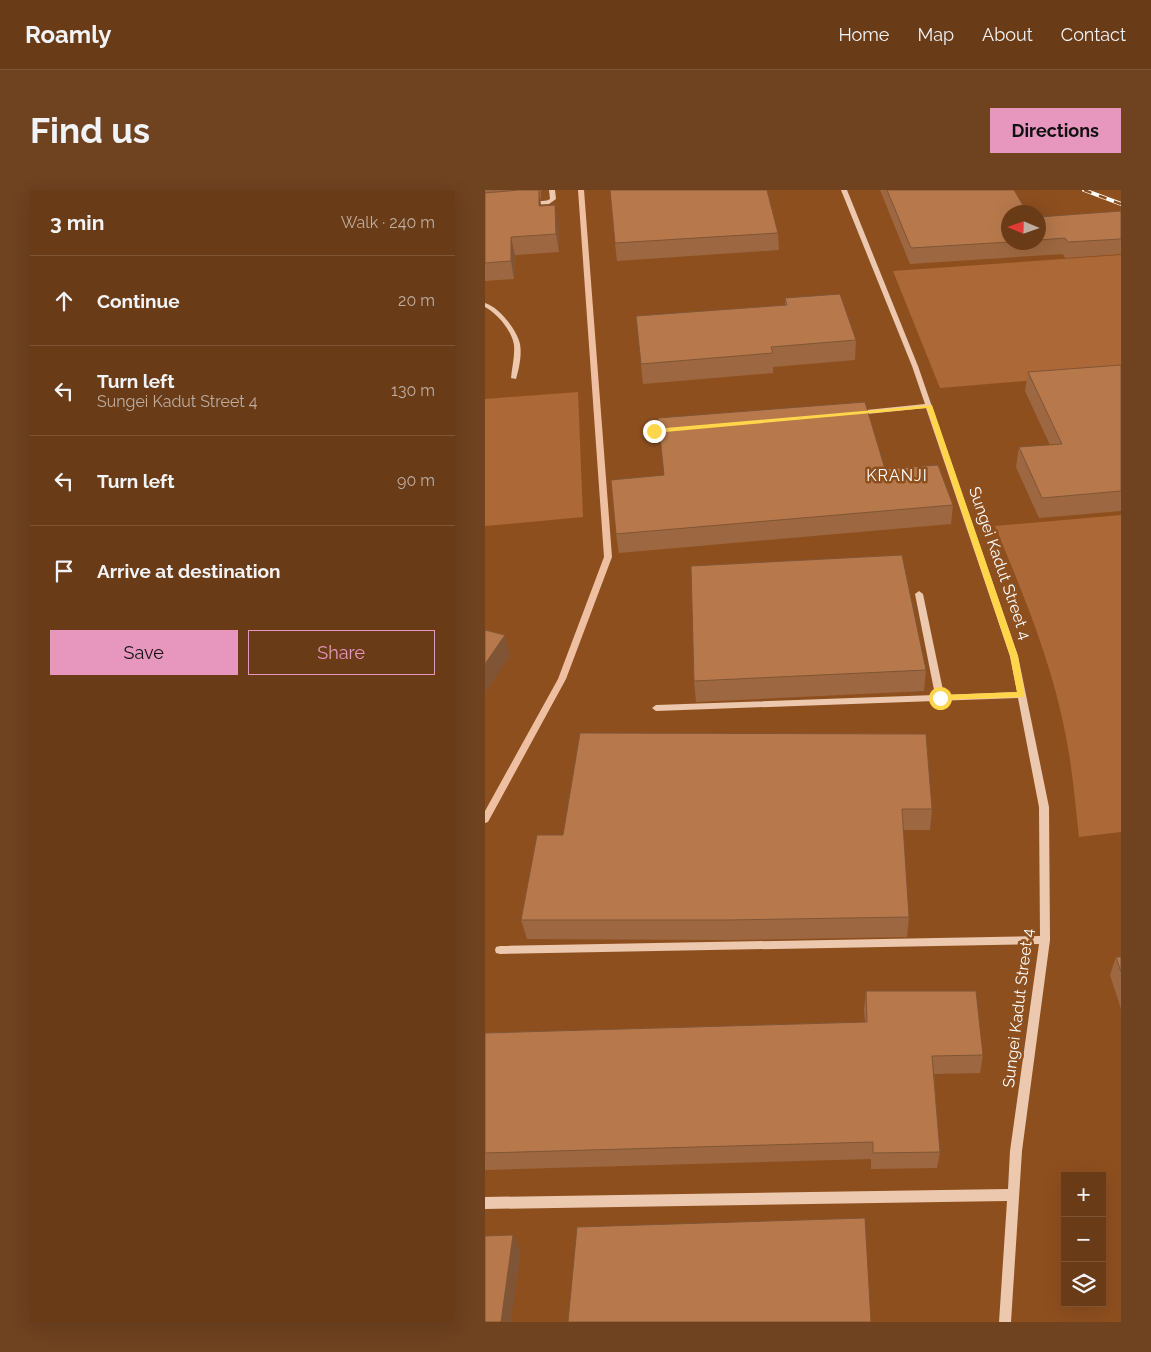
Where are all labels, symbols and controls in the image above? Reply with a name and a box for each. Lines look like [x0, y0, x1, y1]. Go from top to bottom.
text: Roamly [25, 20, 111, 49]
text: Home [838, 24, 889, 45]
text: Map [917, 24, 954, 45]
text: About [982, 24, 1033, 45]
text: Contact [1061, 24, 1126, 45]
button: Directions [990, 108, 1121, 153]
text: Find us [30, 110, 150, 151]
north arrow [1001, 205, 1046, 250]
text: 3 min [50, 210, 104, 235]
text: Walk · 240 m [341, 213, 435, 232]
icon: ahead [50, 287, 78, 315]
text: Continue [97, 290, 180, 312]
text: 20 m [398, 291, 435, 310]
text: Turn left [97, 370, 174, 392]
icon: left [50, 377, 78, 405]
text: 130 m [391, 381, 435, 400]
text: Sungei Kadut Street 4 [97, 392, 257, 411]
route end [643, 420, 666, 443]
district label: KRANJI [866, 466, 928, 485]
icon: left [50, 467, 78, 495]
text: Turn left [97, 470, 174, 492]
text: 90 m [397, 471, 435, 490]
street label: Sungei Kadut Street 4 [965, 484, 1035, 642]
icon: arrive [50, 557, 78, 585]
text: Arrive at destination [97, 560, 281, 582]
button: Save [50, 630, 238, 675]
button: Share [248, 630, 435, 675]
route start [929, 687, 952, 710]
street label: Sungei Kadut Street 4 [999, 927, 1037, 1089]
map controls [1061, 1172, 1106, 1307]
button: + [1061, 1172, 1106, 1217]
button: − [1061, 1217, 1106, 1262]
button: layers [1061, 1262, 1106, 1307]

